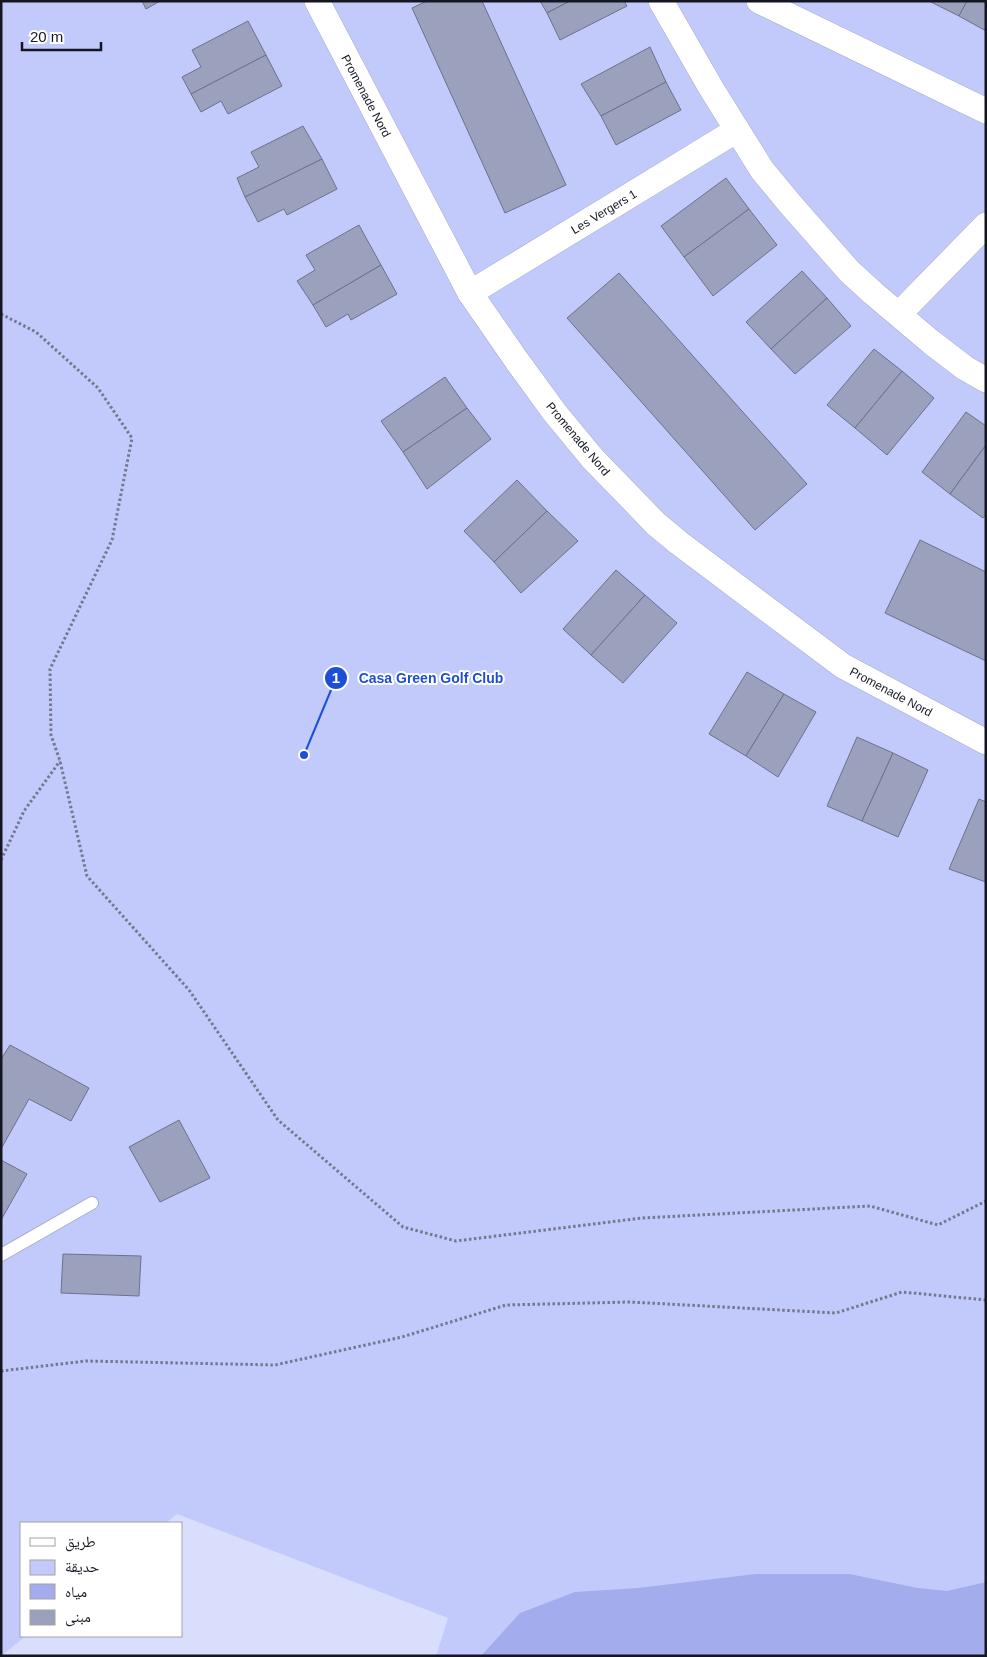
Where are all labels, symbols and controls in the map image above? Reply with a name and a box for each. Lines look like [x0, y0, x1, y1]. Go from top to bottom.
scale bar [22, 20, 101, 52]
text: 20 m [30, 28, 63, 45]
street label: Promenade Nord [338, 52, 394, 140]
street label: Les Vergers 1 [569, 187, 640, 237]
street label: Promenade Nord [543, 399, 613, 479]
callout: Casa Green Golf Club [324, 664, 514, 693]
street label: Promenade Nord [847, 664, 935, 720]
text: 1 [332, 669, 340, 686]
text: Casa Green Golf Club [359, 670, 503, 686]
legend [20, 1522, 182, 1637]
text: طريق [65, 1533, 96, 1552]
text: حديقة [65, 1558, 100, 1575]
text: مياه [65, 1583, 87, 1600]
text: مبنى [65, 1608, 91, 1627]

